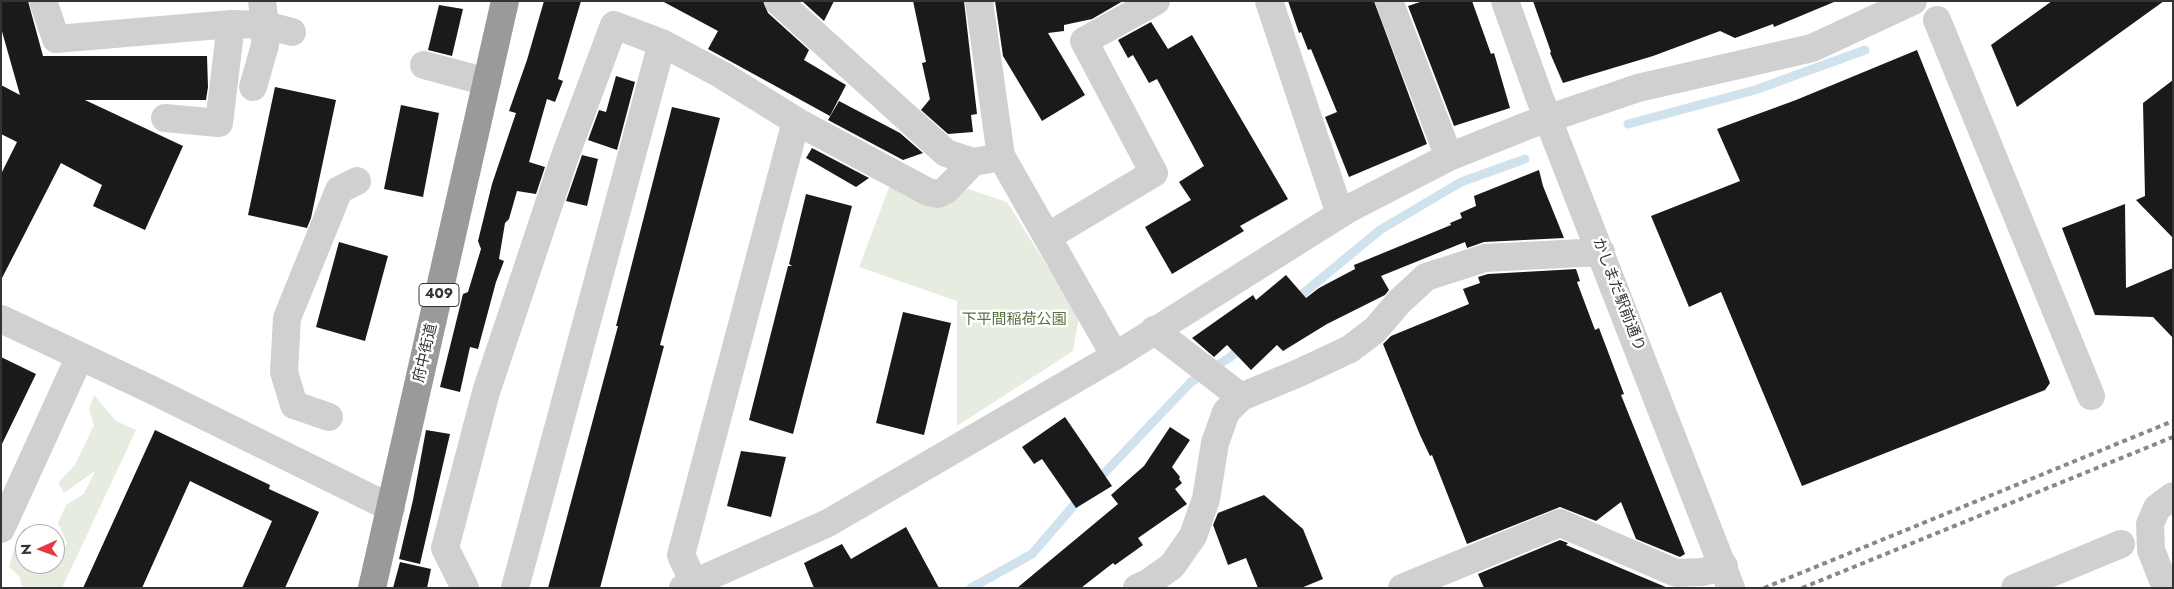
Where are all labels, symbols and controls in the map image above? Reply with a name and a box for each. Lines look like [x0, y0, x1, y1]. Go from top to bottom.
street label: かしまだ駅前通り [1588, 236, 1648, 354]
road number: 409 [419, 284, 459, 306]
park label: 下平間稲荷公園 [962, 311, 1066, 329]
street label: 府中街道 [410, 322, 442, 384]
north arrow [15, 524, 65, 574]
text: N [16, 544, 36, 555]

